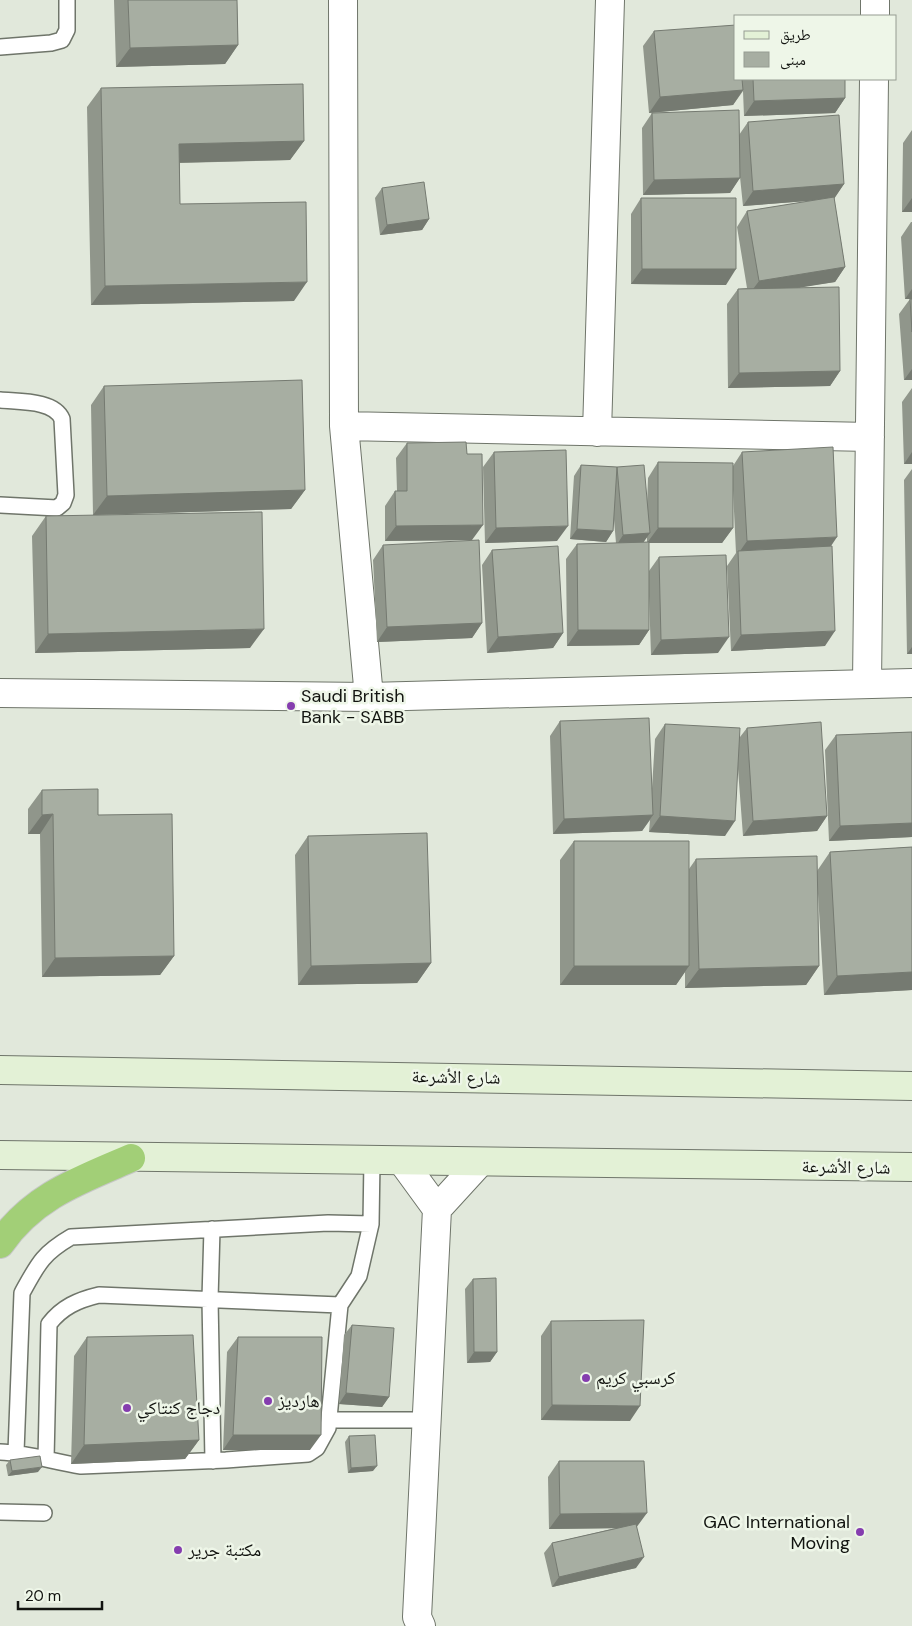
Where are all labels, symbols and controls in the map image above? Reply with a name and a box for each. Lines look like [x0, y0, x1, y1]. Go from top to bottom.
legend [734, 15, 897, 80]
text: طريق [780, 25, 811, 45]
text: مبنى [780, 50, 806, 70]
place label: Saudi British Bank - SABB [301, 684, 405, 729]
marker: Saudi British Bank - SABB [285, 700, 297, 712]
street label: شارع الأشرعة [411, 1064, 501, 1090]
street label: شارع الأشرعة [801, 1154, 891, 1180]
place label: كرسبي كريم [596, 1366, 676, 1393]
marker: كرسبي كريم [580, 1372, 592, 1384]
place label: هارديز [277, 1389, 320, 1413]
marker: هارديز [262, 1395, 274, 1407]
place label: دجاج كنتاكي [137, 1396, 220, 1423]
marker: دجاج كنتاكي [121, 1402, 133, 1414]
place label: GAC International Moving [703, 1510, 850, 1555]
marker: GAC International Moving [854, 1526, 866, 1538]
place label: مكتبة جرير [187, 1538, 261, 1562]
marker: مكتبة جرير [172, 1544, 184, 1556]
scale bar [18, 1578, 101, 1610]
text: 20 m [25, 1586, 61, 1606]

